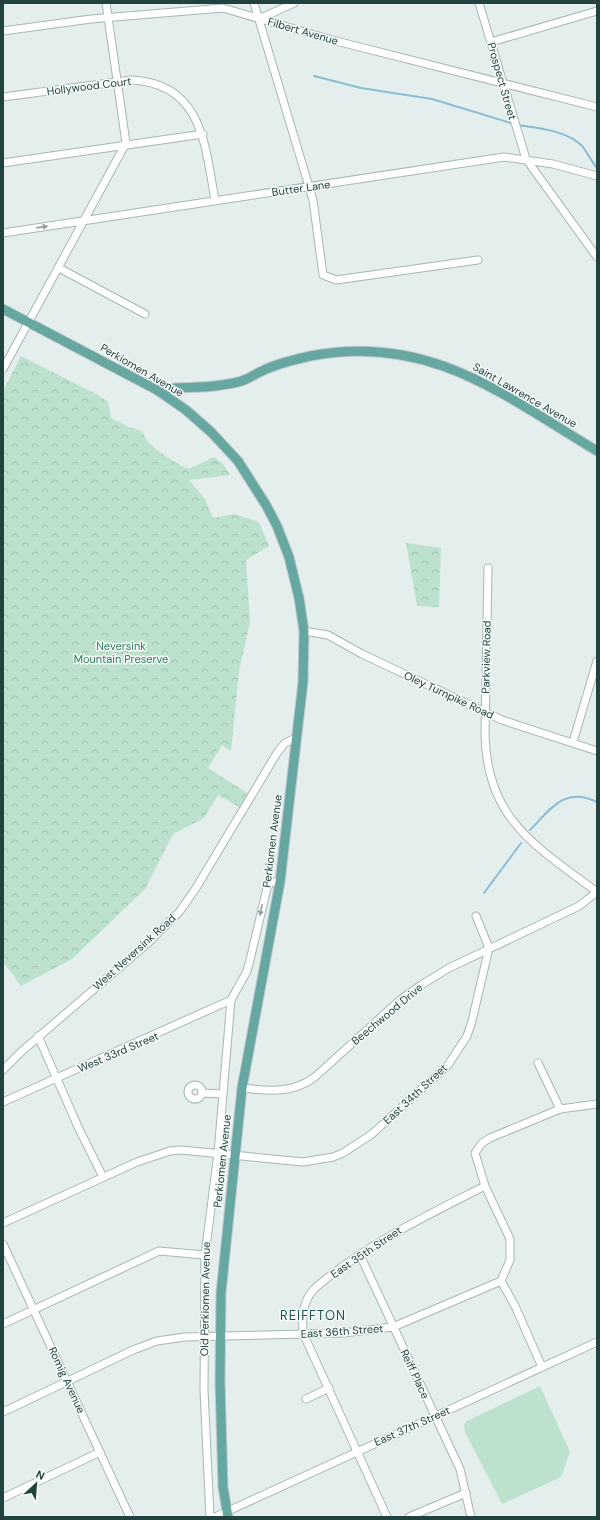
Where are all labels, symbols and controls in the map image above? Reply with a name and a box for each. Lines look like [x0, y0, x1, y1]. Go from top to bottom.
street label: Filbert Avenue [266, 14, 340, 48]
street label: Prospect Street [484, 41, 520, 121]
street label: Hollywood Court [46, 74, 132, 98]
street label: Butter Lane [271, 177, 331, 199]
one-way arrow [36, 224, 48, 230]
street label: Perkiomen Avenue [98, 340, 186, 400]
street label: Saint Lawrence Avenue [470, 359, 580, 431]
street label: Parkview Road [478, 620, 494, 694]
park label: Neversink Mountain Preserve [74, 639, 168, 666]
street label: Oley Turnpike Road [402, 668, 496, 722]
street label: Perkiomen Avenue [259, 794, 285, 888]
one-way arrow [257, 904, 263, 916]
street label: West Neversink Road [90, 911, 178, 993]
street label: Beechwood Drive [348, 980, 426, 1048]
street label: West 33rd Street [75, 1029, 161, 1075]
street label: East 34th Street [380, 1061, 450, 1127]
street label: Perkiomen Avenue [210, 1114, 234, 1208]
street label: East 35th Street [328, 1223, 404, 1281]
street label: Old Perkiomen Avenue [197, 1242, 213, 1356]
district label: REIFFTON [280, 1307, 346, 1324]
street label: East 36th Street [300, 1321, 384, 1341]
street label: Romig Avenue [46, 1345, 88, 1415]
street label: Reiff Place [397, 1347, 433, 1401]
street label: East 37th Street [372, 1403, 452, 1449]
north arrow [16, 1464, 56, 1504]
text: N [34, 1467, 47, 1483]

